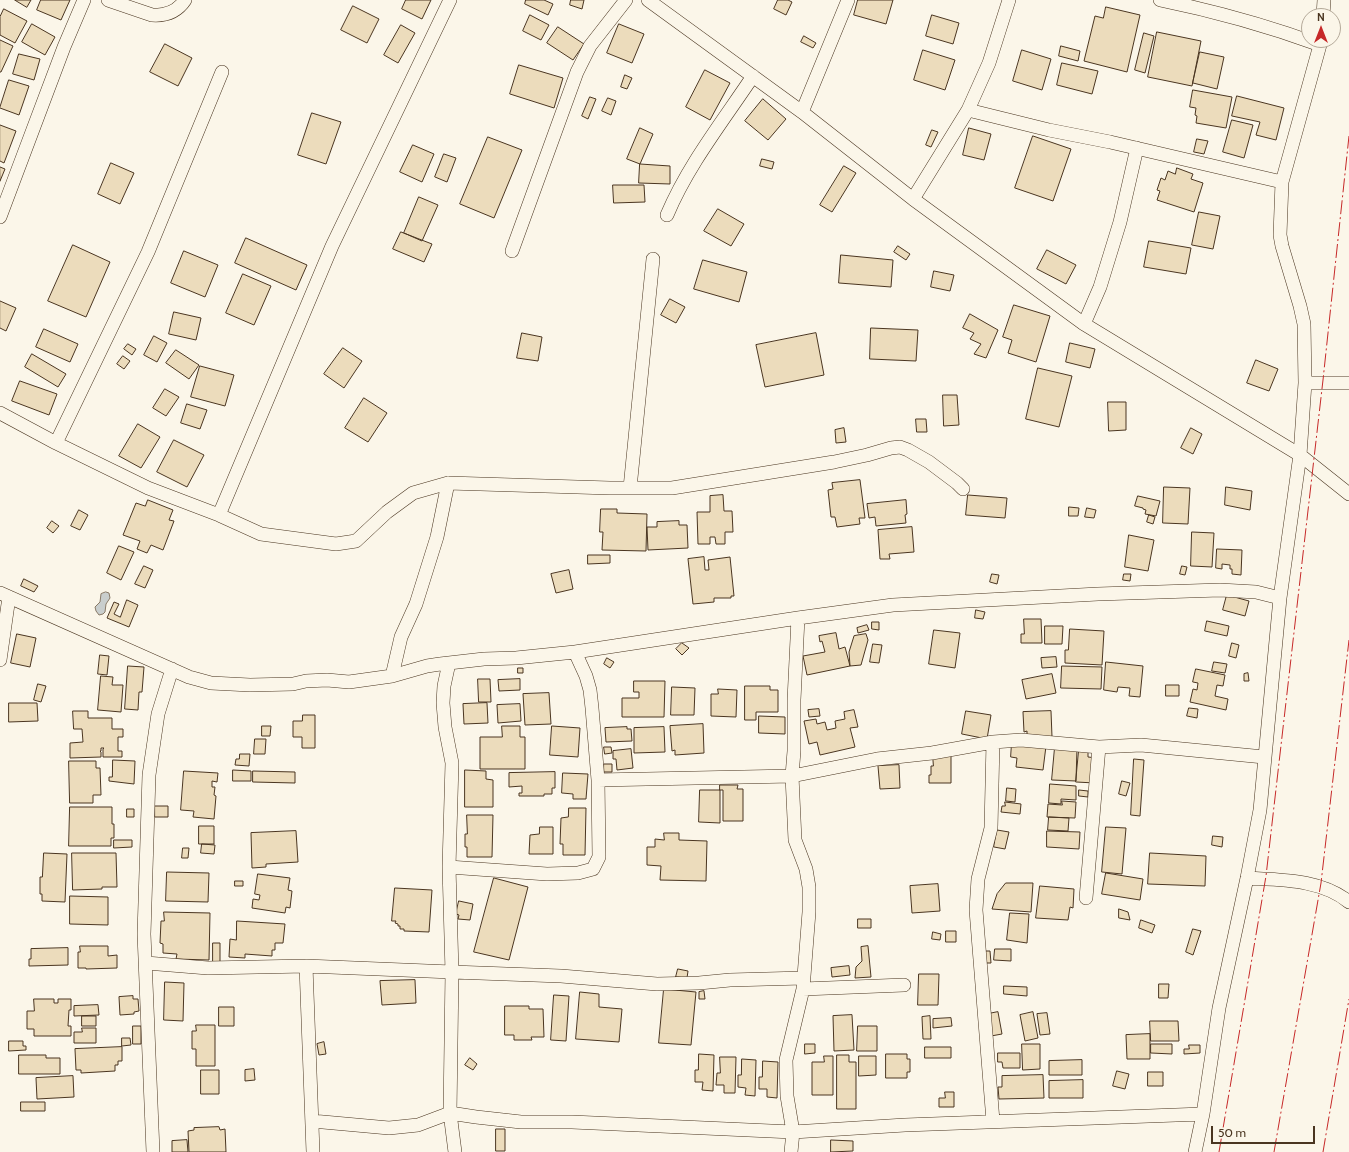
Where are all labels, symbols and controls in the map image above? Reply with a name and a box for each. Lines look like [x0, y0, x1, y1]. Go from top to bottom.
north arrow [1301, 8, 1341, 48]
text: N [1317, 10, 1325, 24]
scale bar [1213, 1118, 1317, 1144]
text: 50 m [1218, 1125, 1246, 1140]

